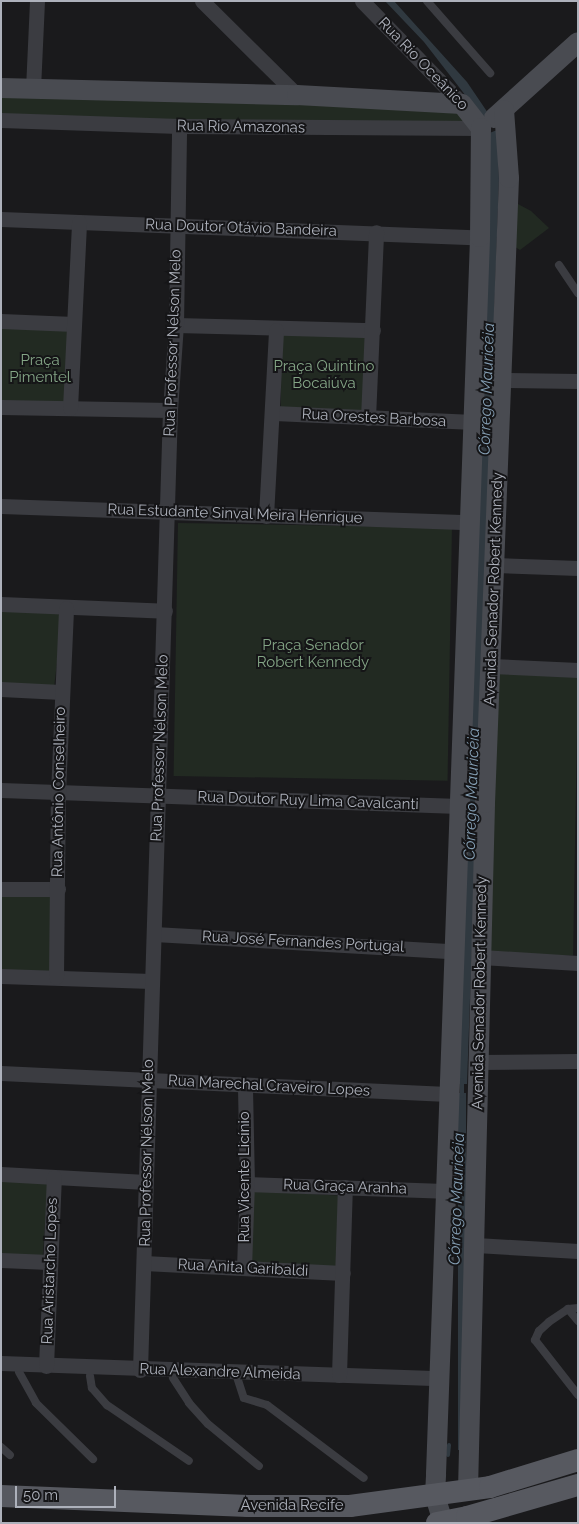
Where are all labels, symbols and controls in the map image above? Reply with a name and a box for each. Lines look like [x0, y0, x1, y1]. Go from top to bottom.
street label: Rua Rio Oceânico [374, 14, 472, 114]
street label: Rua Rio Amazonas [176, 117, 306, 137]
street label: Rua Doutor Otávio Bandeira [145, 216, 337, 240]
street label: Rua Professor Nélson Melo [161, 249, 185, 437]
water label: Córrego Mauricéia [475, 323, 499, 455]
park label: Praça Pimentel [9, 351, 71, 386]
park label: Praça Quintino Bocaiúva [273, 357, 375, 392]
street label: Rua Orestes Barbosa [301, 405, 447, 431]
street label: Avenida Senador Robert Kennedy [481, 472, 507, 706]
street label: Rua Estudante Sinval Meira Henrique [107, 501, 363, 527]
park label: Praça Senador Robert Kennedy [257, 636, 369, 671]
street label: Rua Professor Nélson Melo [148, 654, 172, 842]
street label: Rua Antônio Conselheiro [49, 706, 69, 878]
water label: Córrego Mauricéia [460, 728, 484, 860]
street label: Rua Doutor Ruy Lima Cavalcanti [197, 788, 419, 814]
street label: Avenida Senador Robert Kennedy [469, 876, 491, 1110]
street label: Rua José Fernandes Portugal [201, 928, 405, 956]
street label: Rua Professor Nélson Melo [136, 1059, 158, 1247]
street label: Rua Marechal Craveiro Lopes [167, 1072, 371, 1100]
street label: Rua Vicente Licínio [236, 1111, 254, 1243]
water label: Córrego Mauricéia [445, 1133, 469, 1265]
street label: Rua Graça Aranha [283, 1176, 407, 1198]
street label: Rua Aristarcho Lopes [38, 1197, 62, 1345]
street label: Rua Anita Garibaldi [177, 1256, 309, 1280]
street label: Rua Alexandre Almeida [139, 1360, 301, 1384]
scale bar [18, 1476, 119, 1508]
text: 50 m [23, 1486, 58, 1504]
street label: Avenida Recife [241, 1497, 343, 1515]

